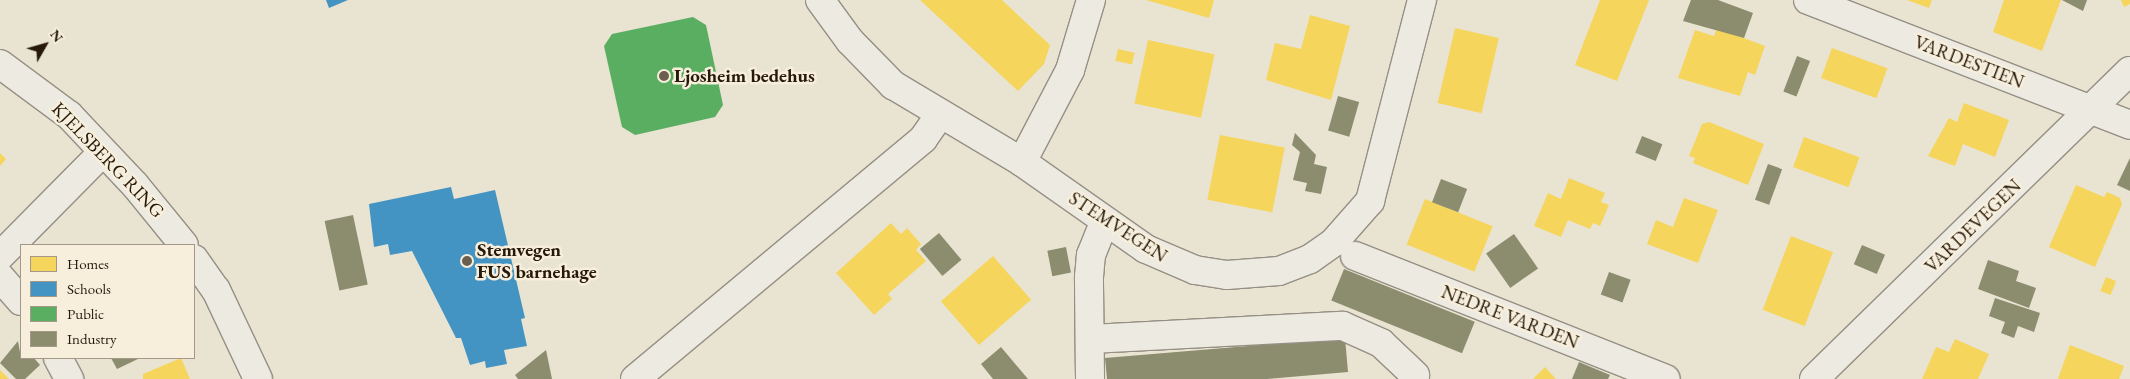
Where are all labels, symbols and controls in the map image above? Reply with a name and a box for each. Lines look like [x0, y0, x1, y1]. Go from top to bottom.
north arrow [20, 20, 70, 70]
text: N [46, 26, 67, 46]
street label: VARDESTIEN [1911, 31, 2027, 93]
place label: Ljosheim bedehus [674, 65, 815, 87]
marker: Ljosheim bedehus [658, 70, 670, 82]
street label: KJELSBERG RING [47, 97, 169, 223]
street label: VARDEVEGEN [1920, 174, 2026, 278]
street label: STEMVEGEN [1065, 187, 1171, 267]
place label: Stemvegen FUS barnehage [477, 239, 597, 283]
legend [20, 244, 195, 359]
text: Homes [67, 254, 109, 273]
marker: Stemvegen FUS barnehage [461, 255, 473, 267]
text: Schools [67, 279, 111, 298]
street label: NEDRE VARDEN [1438, 280, 1582, 354]
text: Public [67, 304, 104, 323]
text: Industry [67, 329, 117, 348]

